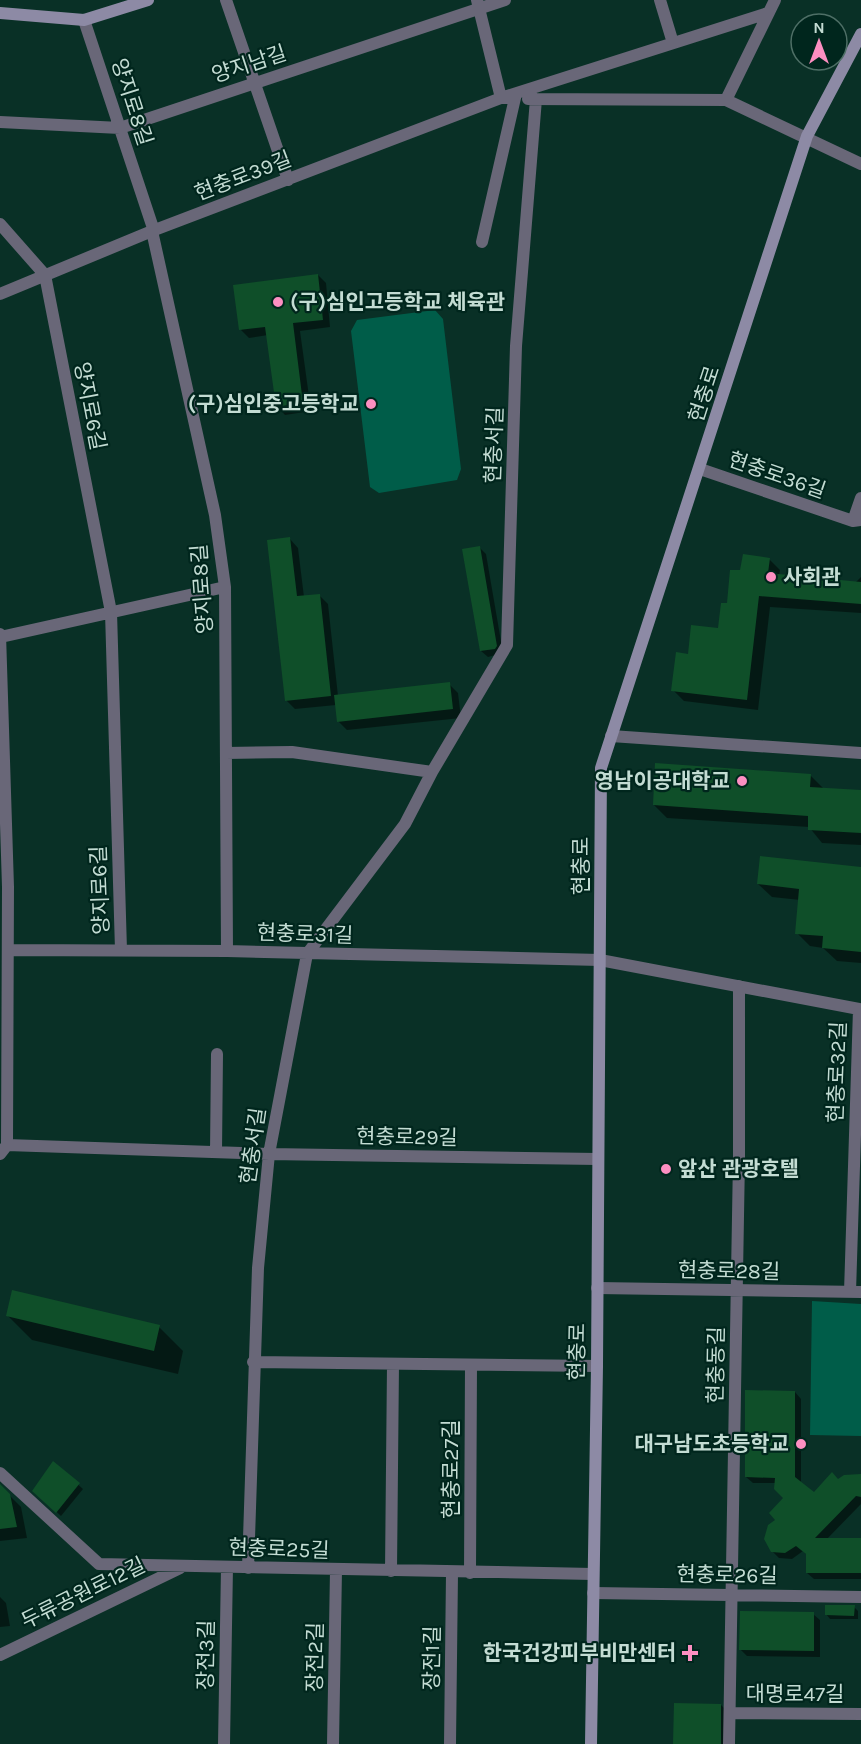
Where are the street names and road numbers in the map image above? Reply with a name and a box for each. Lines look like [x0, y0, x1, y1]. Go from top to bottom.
street label: 양지남길 [209, 41, 289, 87]
street label: 양지로8길 [107, 55, 157, 149]
street label: 현충로39길 [191, 147, 295, 205]
street label: 양지로6길 [70, 360, 110, 452]
street label: 현충로 [684, 363, 724, 425]
street label: 현충서길 [481, 406, 507, 484]
street label: 현충로36길 [725, 447, 829, 503]
street label: 양지로8길 [187, 543, 217, 635]
street label: 현충로 [569, 837, 593, 895]
street label: 양지로6길 [86, 845, 114, 935]
street label: 현충로31길 [256, 920, 354, 948]
street label: 현충로32길 [823, 1021, 851, 1123]
street label: 현충서길 [236, 1106, 270, 1186]
street label: 현충로29길 [356, 1124, 458, 1150]
street label: 현충로28길 [678, 1258, 780, 1284]
street label: 현충로 [564, 1323, 590, 1381]
street label: 현충동길 [703, 1326, 729, 1404]
street label: 현충로27길 [439, 1419, 463, 1519]
street label: 현충로25길 [228, 1535, 330, 1563]
street label: 두류공원로12길 [17, 1553, 149, 1633]
street label: 현충로26길 [676, 1562, 778, 1588]
street label: 장전3길 [193, 1620, 219, 1690]
street label: 장전2길 [302, 1622, 328, 1692]
street label: 장전1길 [419, 1625, 445, 1691]
street label: 대명로47길 [746, 1682, 844, 1706]

